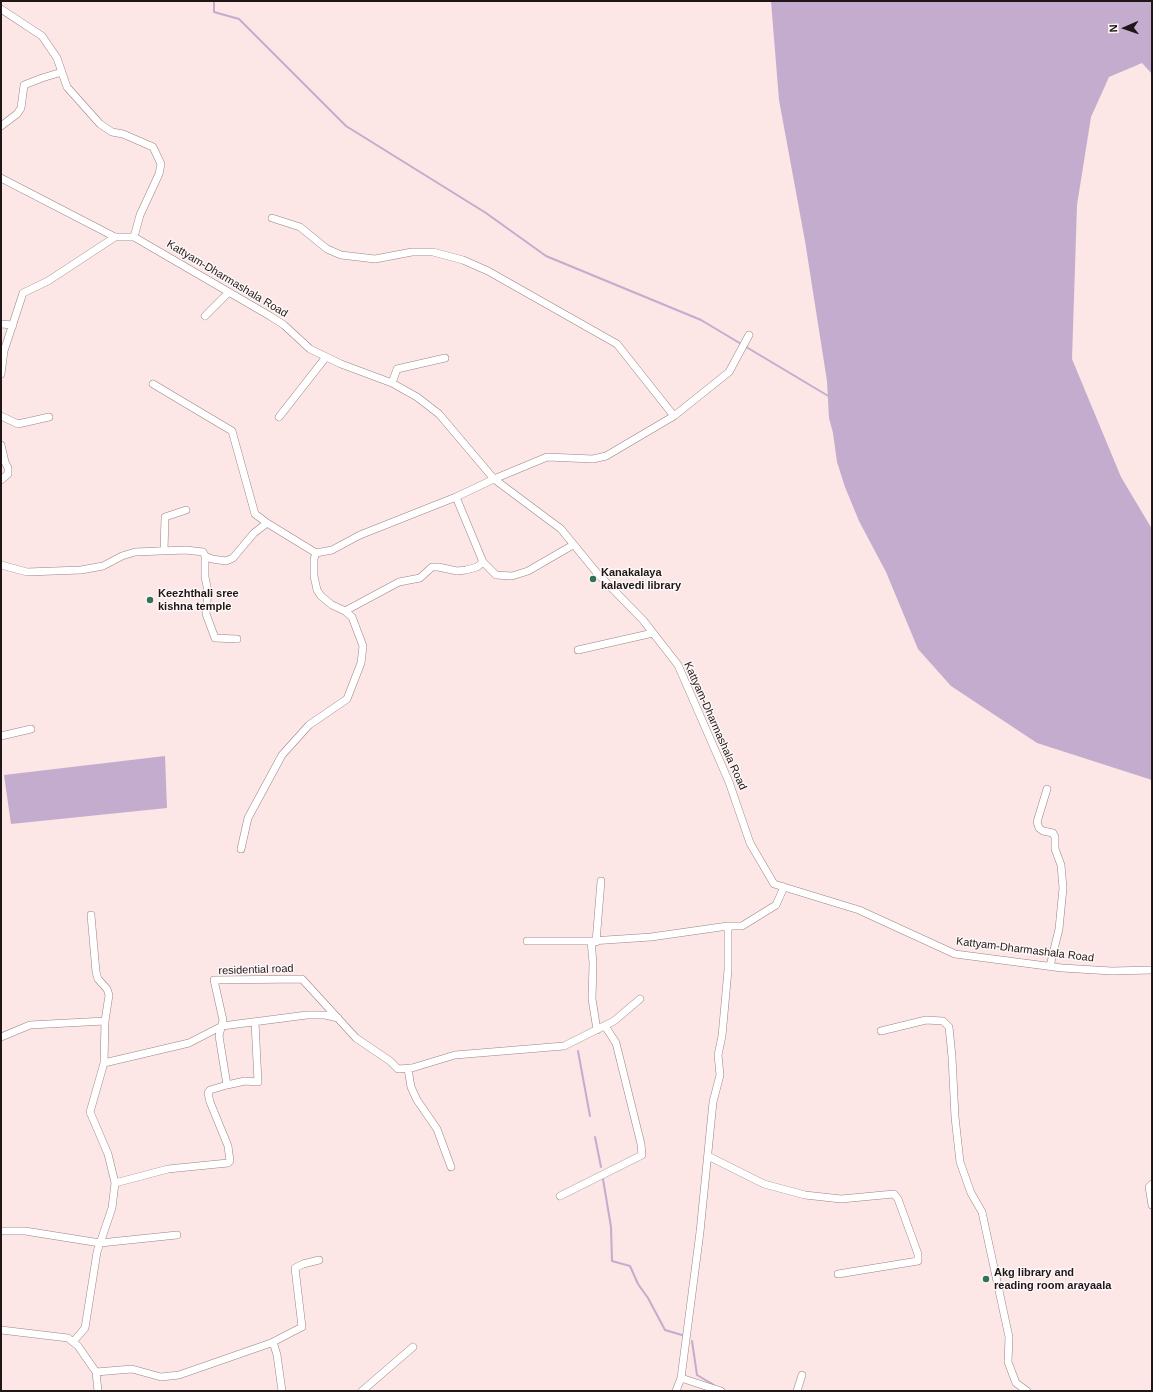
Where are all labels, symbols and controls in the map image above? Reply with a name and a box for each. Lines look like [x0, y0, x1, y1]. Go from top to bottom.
north arrow [1105, 8, 1145, 48]
text: N [1107, 24, 1119, 33]
street label: Kattyam-Dharmashala Road [164, 238, 290, 320]
place label: Kanakalaya kalavedi library [601, 566, 681, 592]
marker: Kanakalaya kalavedi library [588, 574, 598, 584]
place label: Keezhthali sree kishna temple [158, 587, 239, 613]
marker: Keezhthali sree kishna temple [145, 595, 155, 605]
street label: Kattyam-Dharmashala Road [681, 660, 749, 792]
street label: Kattyam-Dharmashala Road [955, 935, 1095, 965]
street label: residential road [218, 962, 294, 978]
place label: Akg library and reading room arayaala [994, 1266, 1111, 1292]
marker: Akg library and reading room arayaala [981, 1274, 991, 1284]

